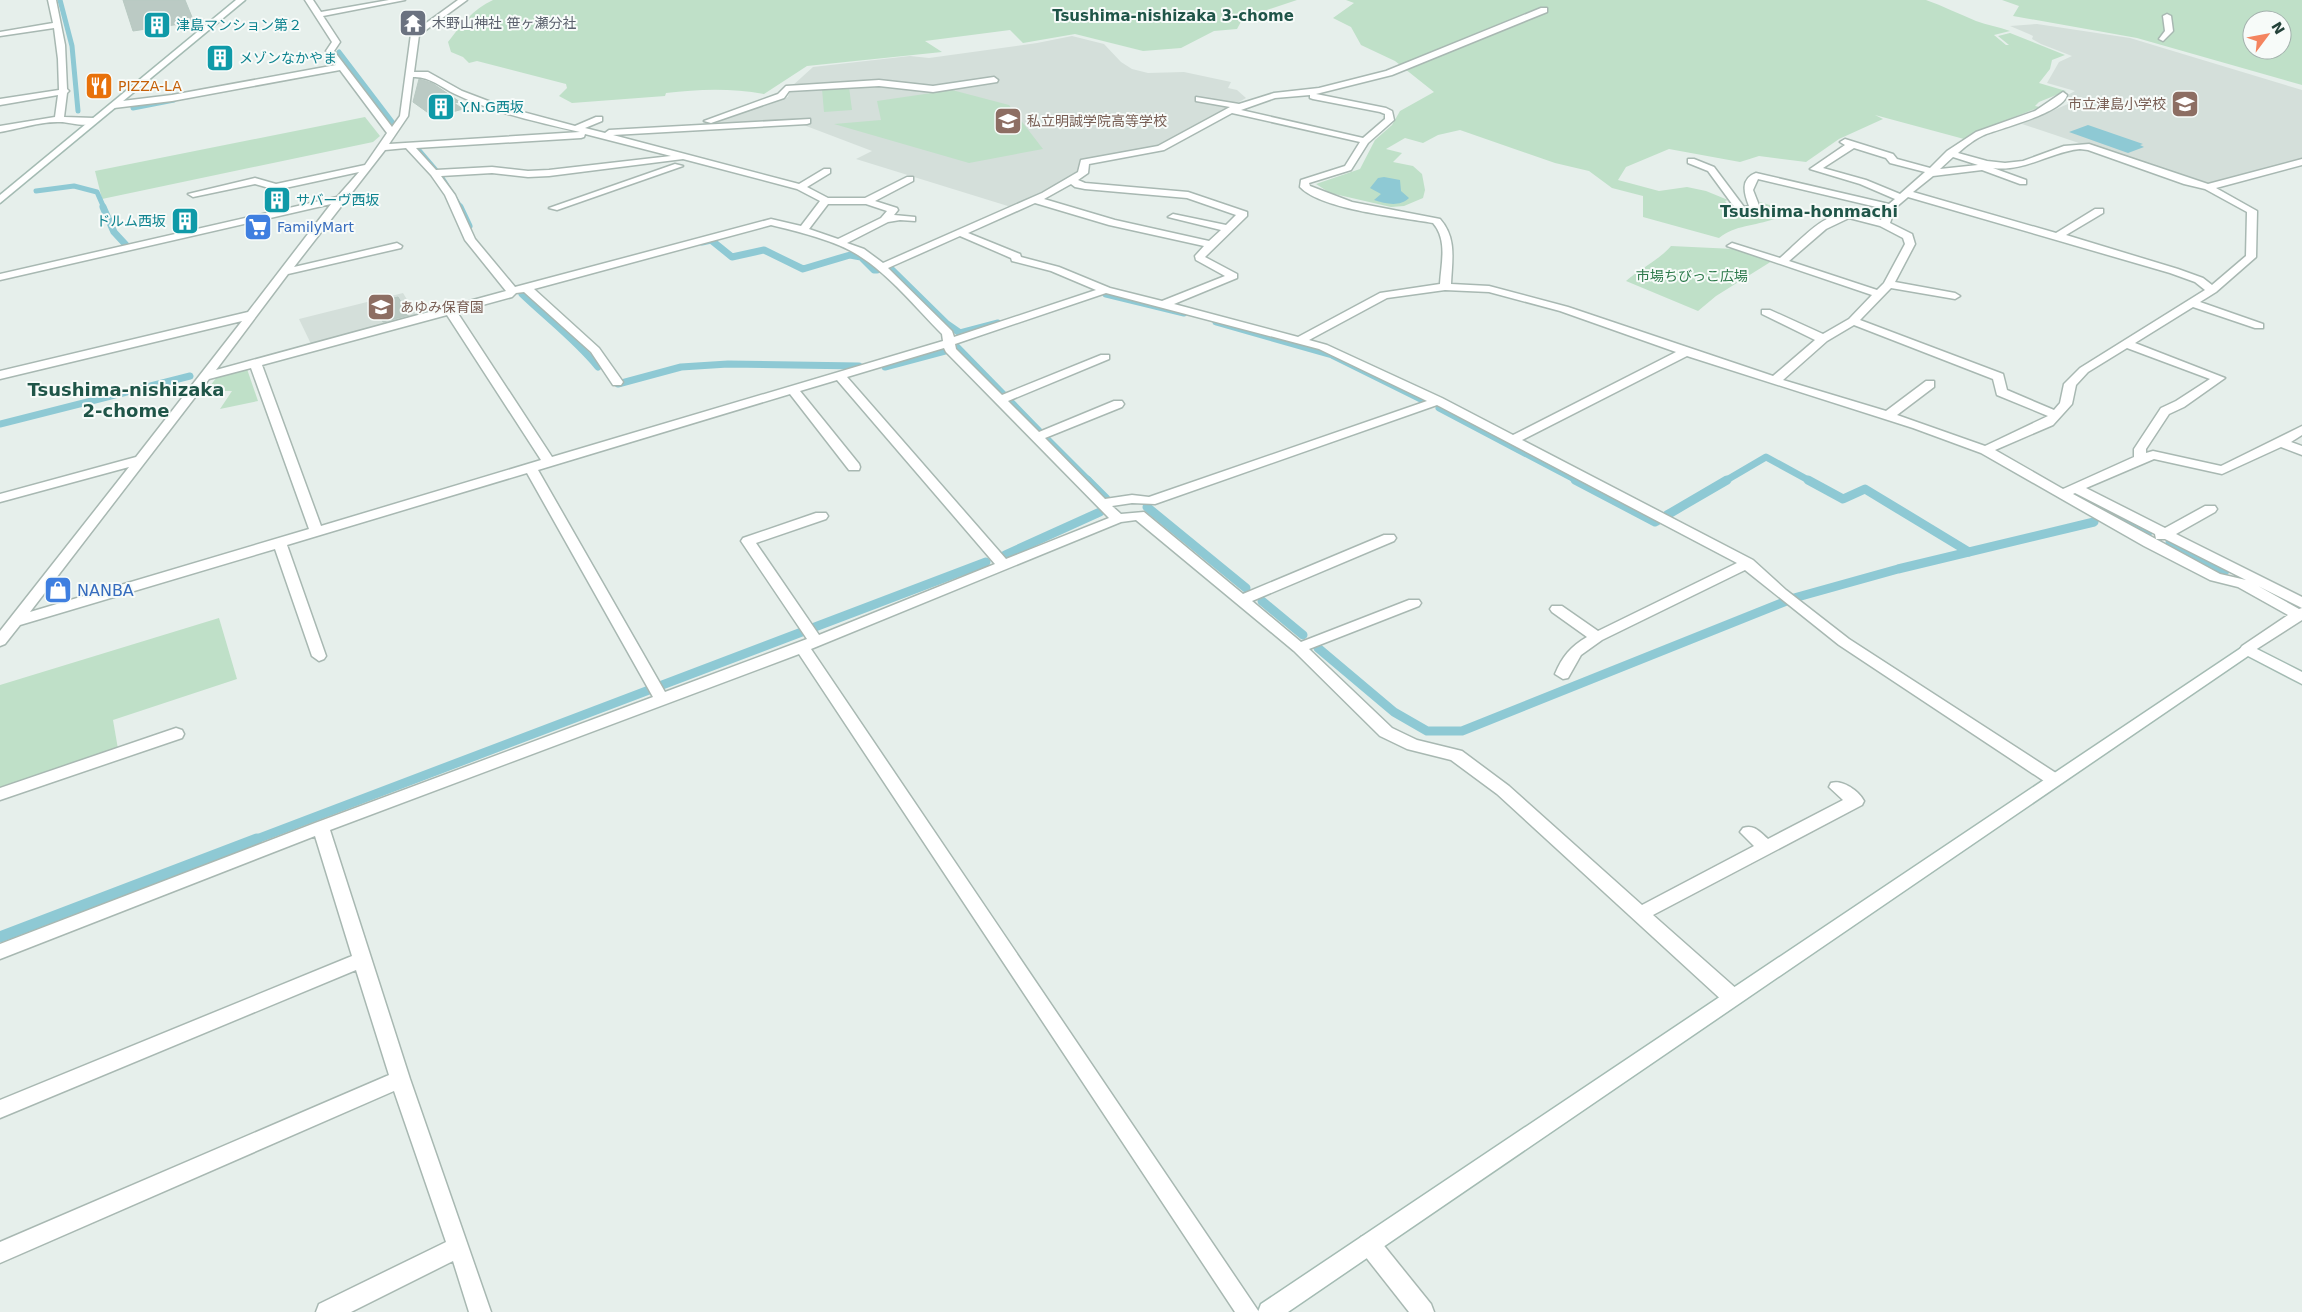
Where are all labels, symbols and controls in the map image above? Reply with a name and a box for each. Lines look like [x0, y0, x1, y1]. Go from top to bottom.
district label: Tsushima-nishizaka 3-chome [1052, 7, 1294, 25]
temple icon: 木野山神社 笹ヶ瀬分社 [398, 8, 428, 38]
building icon: 津島マンション第２ [142, 10, 172, 40]
north arrow [2242, 10, 2292, 60]
place label: 木野山神社 笹ヶ瀬分社 [432, 15, 576, 31]
place label: 津島マンション第２ [176, 17, 302, 33]
text: N [2268, 19, 2288, 37]
building icon: メゾンなかやま [205, 43, 235, 73]
place label: メゾンなかやま [239, 50, 337, 66]
restaurant icon: PIZZA-LA [84, 71, 114, 101]
place label: PIZZA-LA [118, 78, 182, 94]
school or university icon: 市立津島小学校 [2170, 89, 2200, 119]
building icon: Y.N.G西坂 [426, 92, 456, 122]
place label: 市立津島小学校 [2068, 96, 2166, 112]
place label: Y.N.G西坂 [459, 99, 524, 115]
school or university icon: 私立明誠学院高等学校 [993, 106, 1023, 136]
place label: 私立明誠学院高等学校 [1027, 113, 1167, 129]
building icon: サバーヴ西坂 [262, 185, 292, 215]
place label: サバーヴ西坂 [296, 192, 379, 208]
district label: Tsushima-honmachi [1720, 202, 1898, 221]
building icon: ドルム西坂 [170, 206, 200, 236]
supermarket icon: FamilyMart [243, 212, 273, 242]
place label: ドルム西坂 [96, 213, 166, 229]
place label: FamilyMart [277, 219, 354, 235]
park label: 市場ちびっこ広場 [1636, 268, 1748, 284]
school or university icon: あゆみ保育園 [366, 292, 396, 322]
place label: あゆみ保育園 [400, 299, 484, 315]
district label: Tsushima-nishizaka 2-chome [28, 379, 224, 421]
shop icon: NANBA [43, 575, 73, 605]
place label: NANBA [77, 581, 134, 600]

